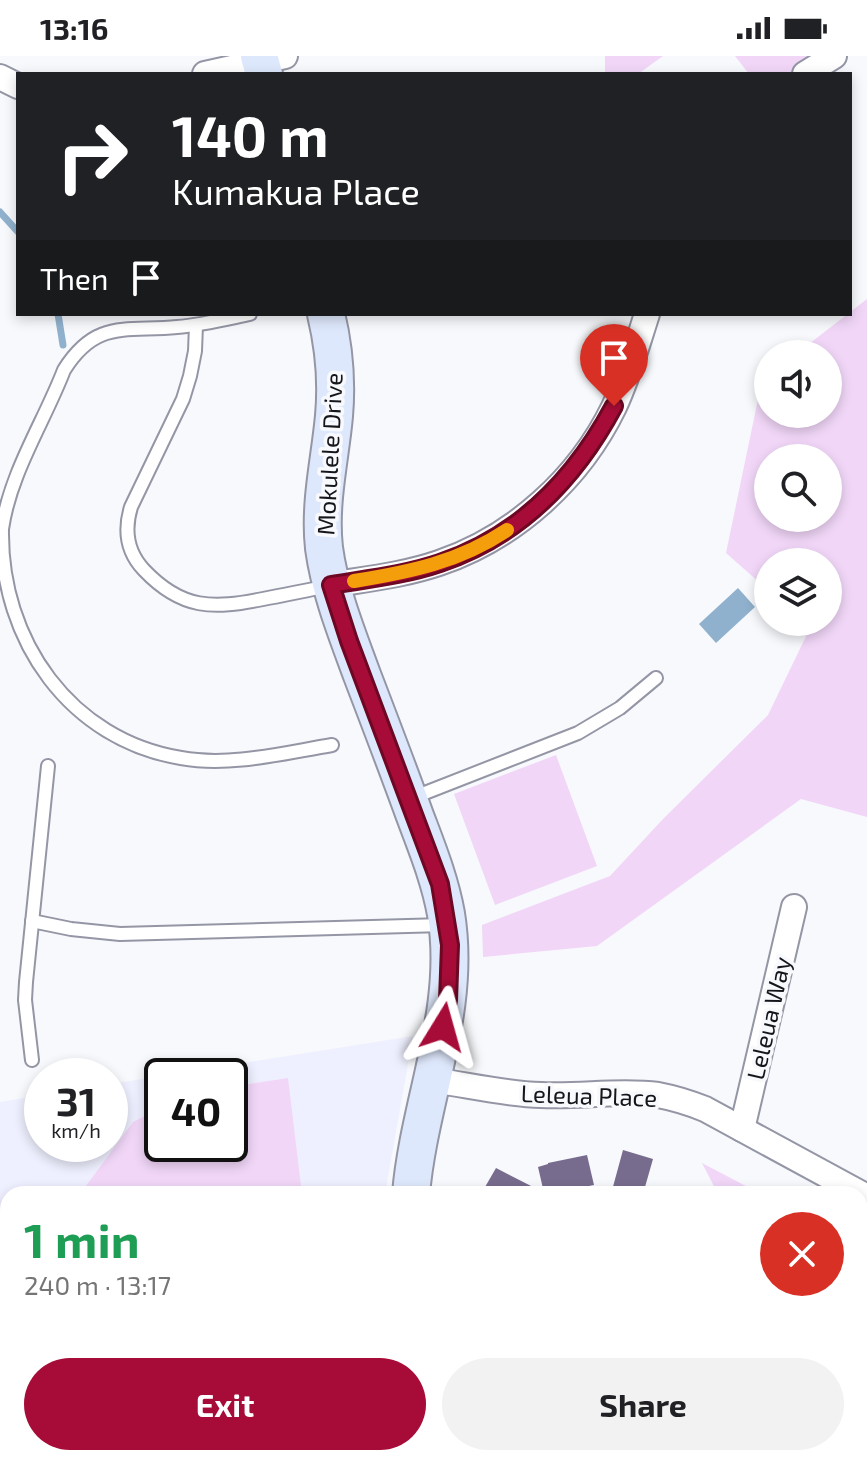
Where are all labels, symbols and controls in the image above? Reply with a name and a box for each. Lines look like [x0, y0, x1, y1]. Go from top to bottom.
text: 13:16 [40, 10, 108, 46]
text: 140 m [172, 101, 329, 168]
icon: right [40, 104, 144, 208]
text: Kumakua Place [172, 169, 420, 212]
icon: arrive [124, 256, 168, 300]
text: Then [40, 260, 108, 296]
pin [580, 324, 648, 406]
icon: arrive [592, 336, 636, 380]
map controls [754, 340, 842, 636]
button: sound [754, 340, 842, 428]
street label: Mokulele Drive [310, 372, 348, 536]
button: search [754, 444, 842, 532]
button: layers [754, 548, 842, 636]
street label: Leleua Way [740, 953, 796, 1082]
position arrow [401, 985, 485, 1069]
speed limit sign: 40 [144, 1058, 248, 1162]
text: 31 [56, 1076, 96, 1124]
street label: Leleua Place [520, 1078, 658, 1112]
text: km/h [51, 1118, 101, 1142]
text: 1 min [24, 1210, 140, 1268]
button: close [760, 1212, 844, 1296]
text: 240 m · 13:17 [24, 1269, 171, 1300]
button: Exit [24, 1358, 426, 1450]
button: Share [442, 1358, 844, 1450]

